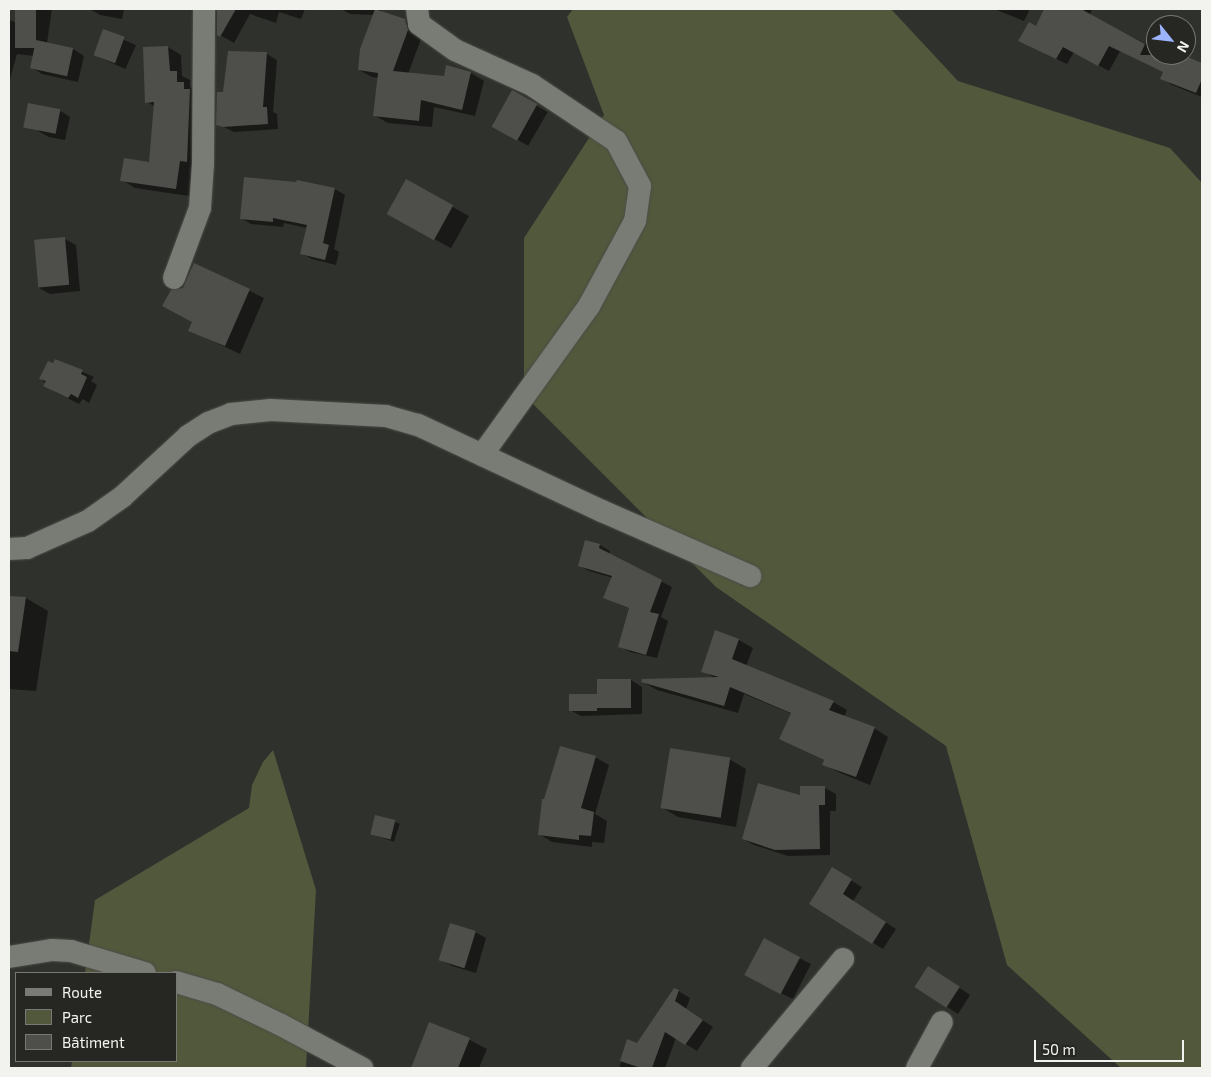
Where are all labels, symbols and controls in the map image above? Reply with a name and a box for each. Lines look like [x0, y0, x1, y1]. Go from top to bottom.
north arrow [1146, 15, 1196, 65]
text: N [1174, 38, 1194, 56]
legend [15, 972, 178, 1062]
text: Route [62, 983, 102, 1001]
text: Parc [62, 1008, 92, 1026]
scale bar [1036, 1030, 1186, 1062]
text: Bâtiment [62, 1033, 125, 1051]
text: 50 m [1042, 1040, 1076, 1058]

